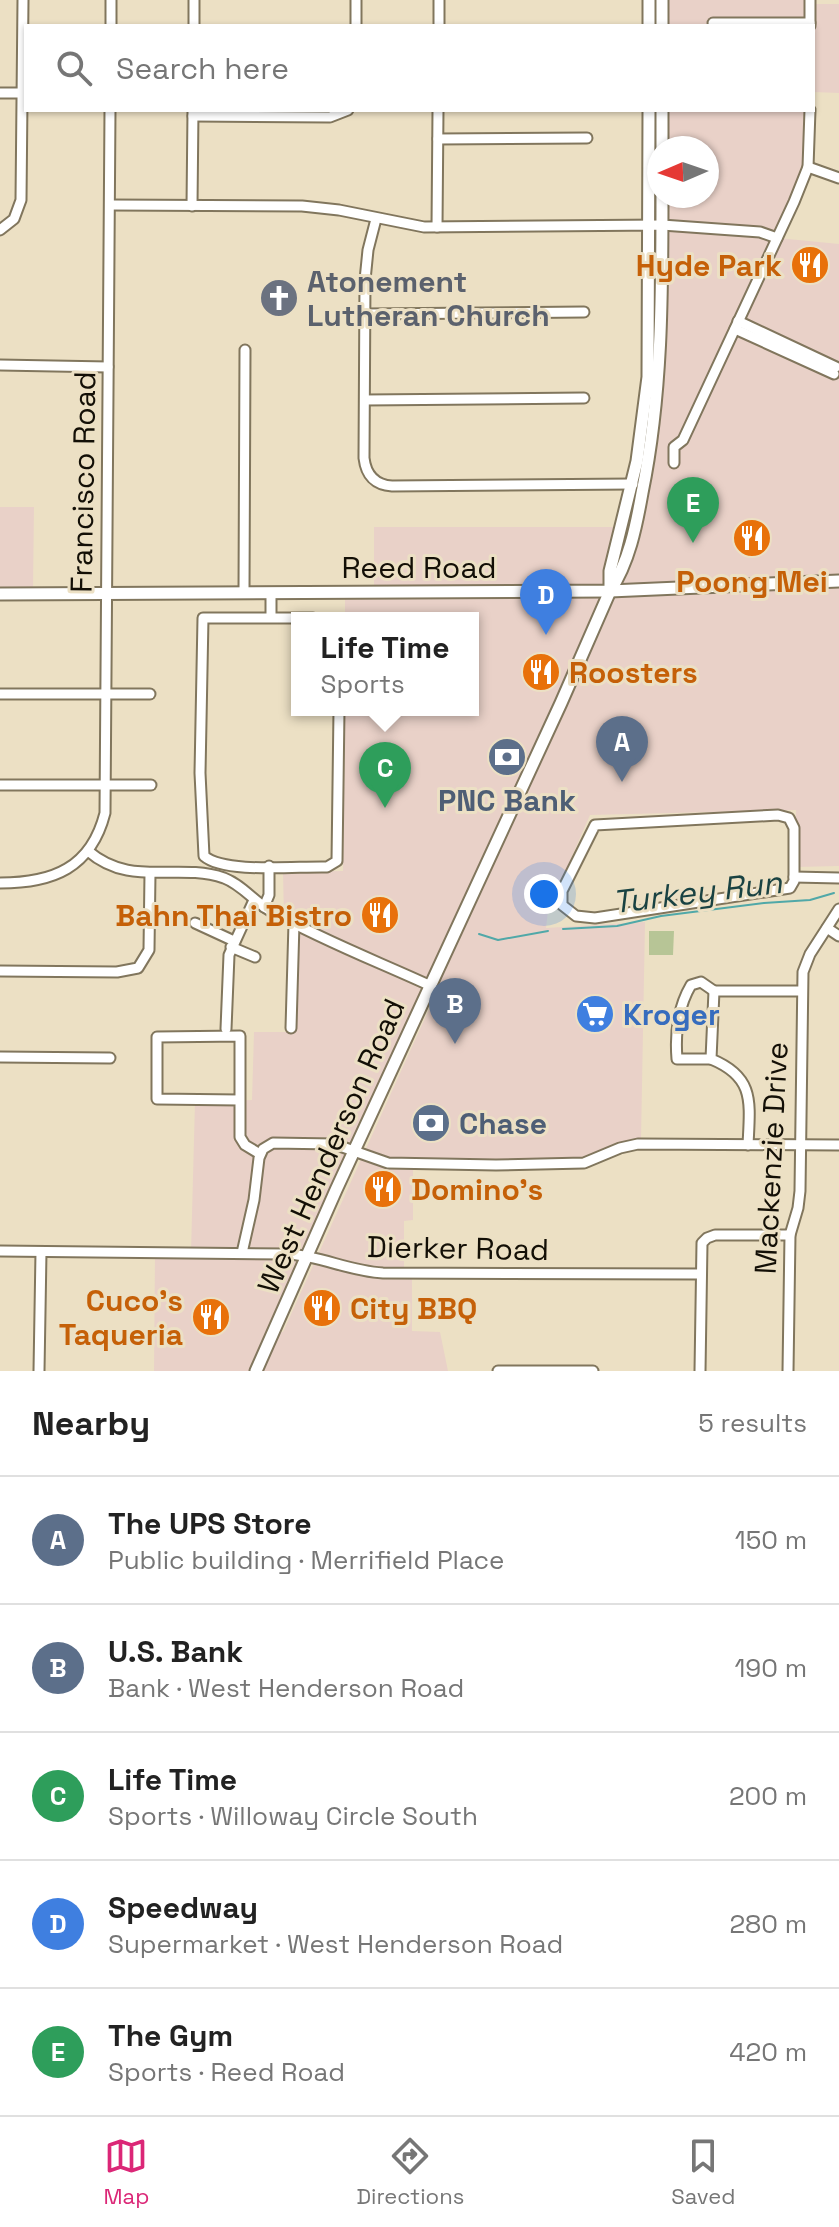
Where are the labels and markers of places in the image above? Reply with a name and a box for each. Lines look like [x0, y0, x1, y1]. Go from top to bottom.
restaurant icon: Hyde Park [789, 244, 831, 286]
place label: Hyde Park [636, 246, 782, 285]
place label: Atonement Lutheran Church [307, 262, 550, 335]
church icon: Atonement Lutheran Church [258, 277, 300, 319]
pin: E [667, 477, 719, 543]
restaurant icon: Poong Mei [731, 517, 773, 559]
place label: Poong Mei [676, 562, 828, 601]
pin: D [520, 569, 572, 635]
restaurant icon: Roosters [520, 651, 562, 693]
place label: Roosters [569, 653, 698, 692]
pin: A [596, 716, 648, 782]
bank icon: PNC Bank [486, 736, 528, 778]
pin: C [359, 742, 411, 808]
place label: PNC Bank [438, 781, 576, 820]
restaurant icon: Bahn Thai Bistro [359, 894, 401, 936]
place label: Bahn Thai Bistro [115, 896, 352, 935]
pin: B [429, 978, 481, 1044]
supermarket icon: Kroger [574, 993, 616, 1035]
place label: Kroger [623, 995, 720, 1034]
bank icon: Chase [410, 1102, 452, 1144]
place label: Chase [459, 1104, 547, 1143]
restaurant icon: Domino's [362, 1168, 404, 1210]
place label: Domino's [411, 1170, 543, 1209]
place label: Cuco's Taqueria [59, 1281, 183, 1354]
restaurant icon: City BBQ [301, 1287, 343, 1329]
place label: City BBQ [350, 1289, 477, 1328]
restaurant icon: Cuco's Taqueria [190, 1296, 232, 1338]

